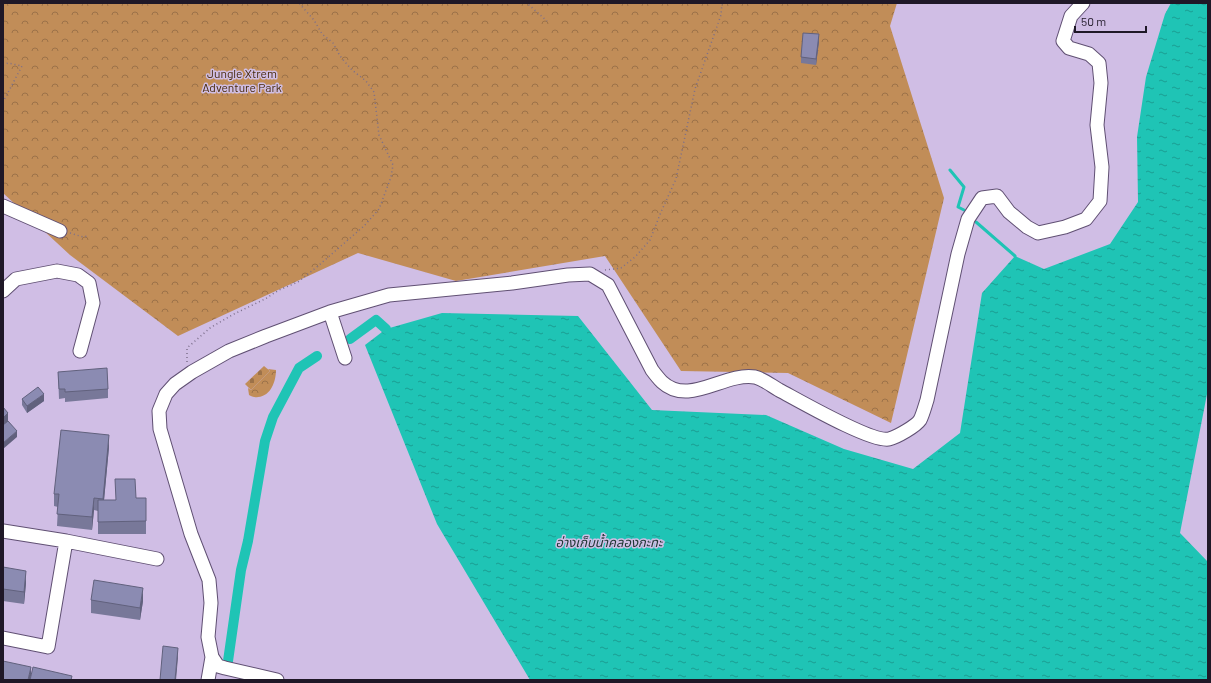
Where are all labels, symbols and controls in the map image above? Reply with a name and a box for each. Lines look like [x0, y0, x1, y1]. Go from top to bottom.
scale bar [1075, 8, 1146, 34]
text: 50 m [1081, 14, 1106, 28]
park label: Jungle Xtrem Adventure Park [202, 66, 282, 94]
water label: อ่างเก็บน้ำคลองกะทะ [556, 533, 664, 550]

